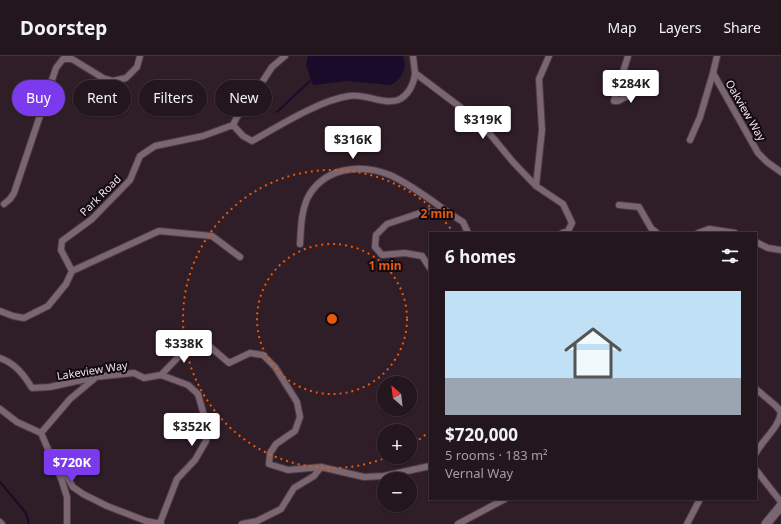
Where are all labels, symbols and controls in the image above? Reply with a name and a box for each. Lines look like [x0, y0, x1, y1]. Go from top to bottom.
text: Doorstep [20, 15, 107, 41]
text: Map [608, 18, 637, 37]
text: Layers [659, 18, 701, 37]
text: Share [723, 18, 761, 37]
pin: $284K [603, 70, 659, 104]
text: $284K [612, 74, 650, 92]
street label: Oakview Way [722, 77, 770, 144]
chip: Buy [12, 80, 65, 116]
chip: Rent [73, 80, 131, 116]
chip: Filters [139, 80, 207, 116]
chip: New [215, 80, 272, 116]
pin: $319K [455, 106, 511, 140]
text: $319K [464, 110, 502, 128]
pin: $316K [325, 126, 381, 160]
text: $316K [334, 130, 372, 148]
street label: Park Road [76, 171, 124, 219]
text: 2 min [420, 205, 454, 222]
text: 6 homes [445, 245, 516, 268]
icon: filters [719, 245, 741, 267]
text: 1 min [368, 257, 402, 274]
centre of rings [325, 312, 339, 326]
icon: home [557, 317, 629, 389]
pin: $338K [156, 330, 212, 364]
text: $338K [165, 334, 203, 352]
street label: Lakeview Way [56, 357, 129, 383]
north arrow [377, 376, 417, 416]
map controls [377, 376, 417, 512]
pin: $352K [164, 413, 220, 447]
text: $352K [173, 417, 211, 435]
text: $720,000 [445, 423, 518, 446]
button: + [377, 424, 417, 464]
text: 5 rooms · 183 m² [445, 446, 548, 464]
pin: $720K [44, 449, 100, 483]
text: $720K [53, 453, 91, 471]
text: Vernal Way [445, 464, 513, 482]
button: − [377, 472, 417, 512]

